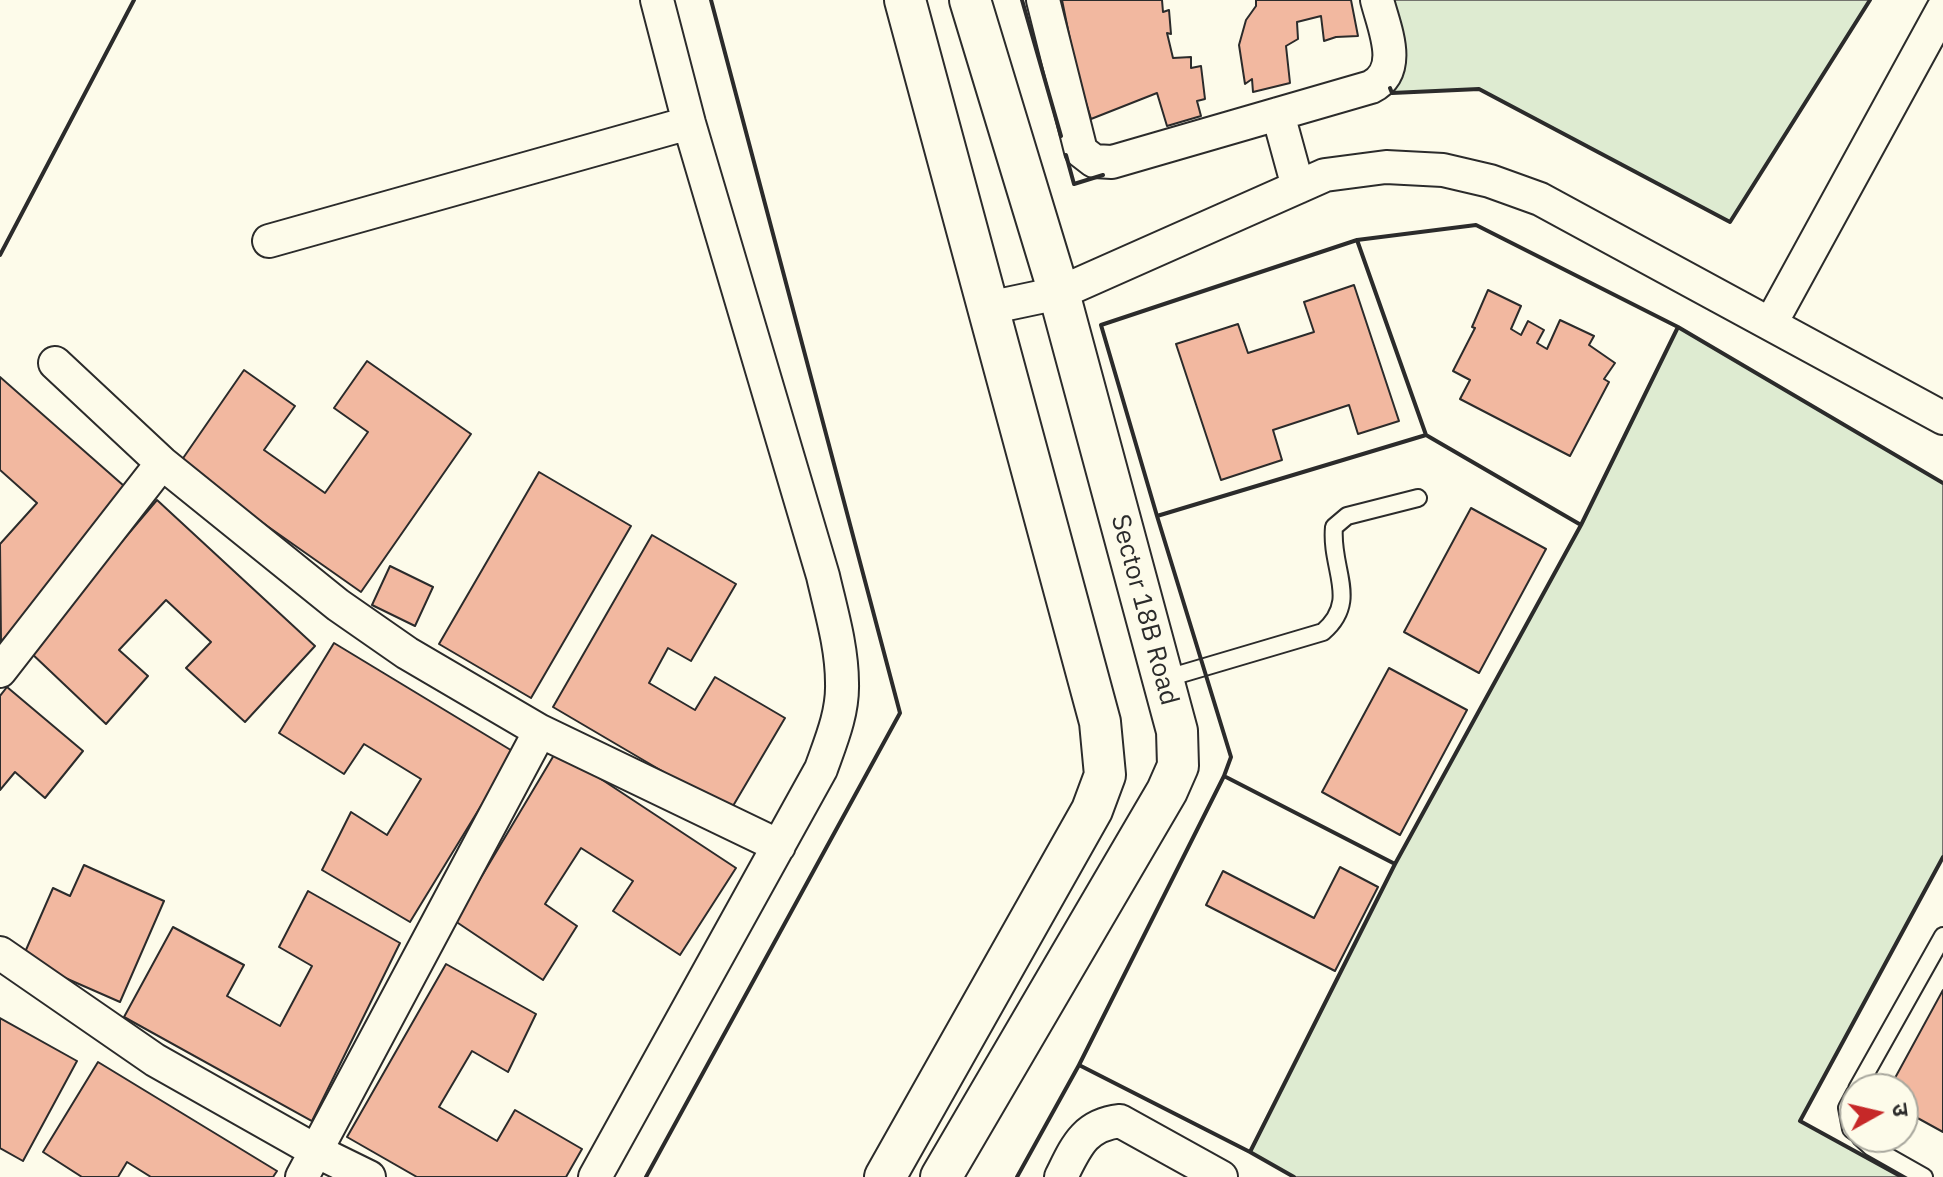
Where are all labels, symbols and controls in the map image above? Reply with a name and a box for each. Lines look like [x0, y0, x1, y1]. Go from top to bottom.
street label: Sector 18B Road [1104, 511, 1184, 709]
north arrow [1839, 1073, 1919, 1153]
text: उ [1886, 1101, 1917, 1118]

